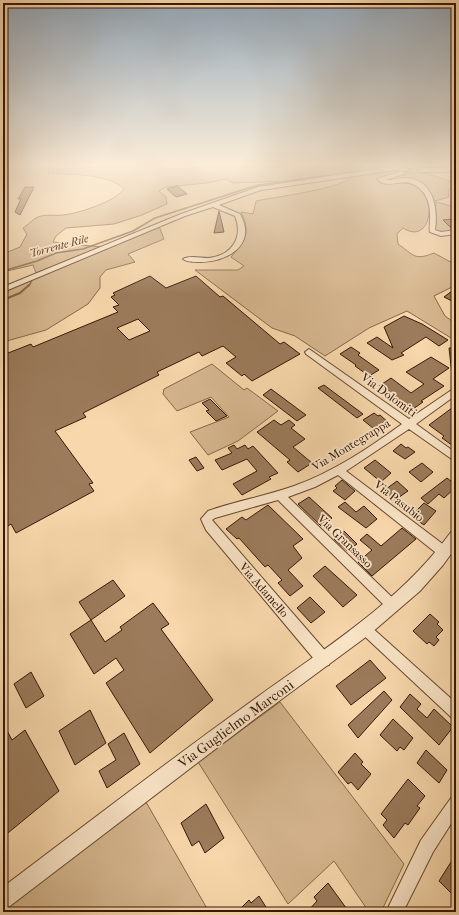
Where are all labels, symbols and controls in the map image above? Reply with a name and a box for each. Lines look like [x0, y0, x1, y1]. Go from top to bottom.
water label: Torrente Rile [28, 232, 90, 260]
street label: Via Dolomiti [358, 370, 420, 420]
street label: Via Montegrappa [308, 416, 393, 474]
street label: Via Pasubio [371, 477, 427, 525]
street label: Via Gransasso [314, 511, 375, 571]
street label: Via Adamello [236, 559, 292, 620]
street label: Via Guglielmo Marconi [174, 676, 297, 772]

